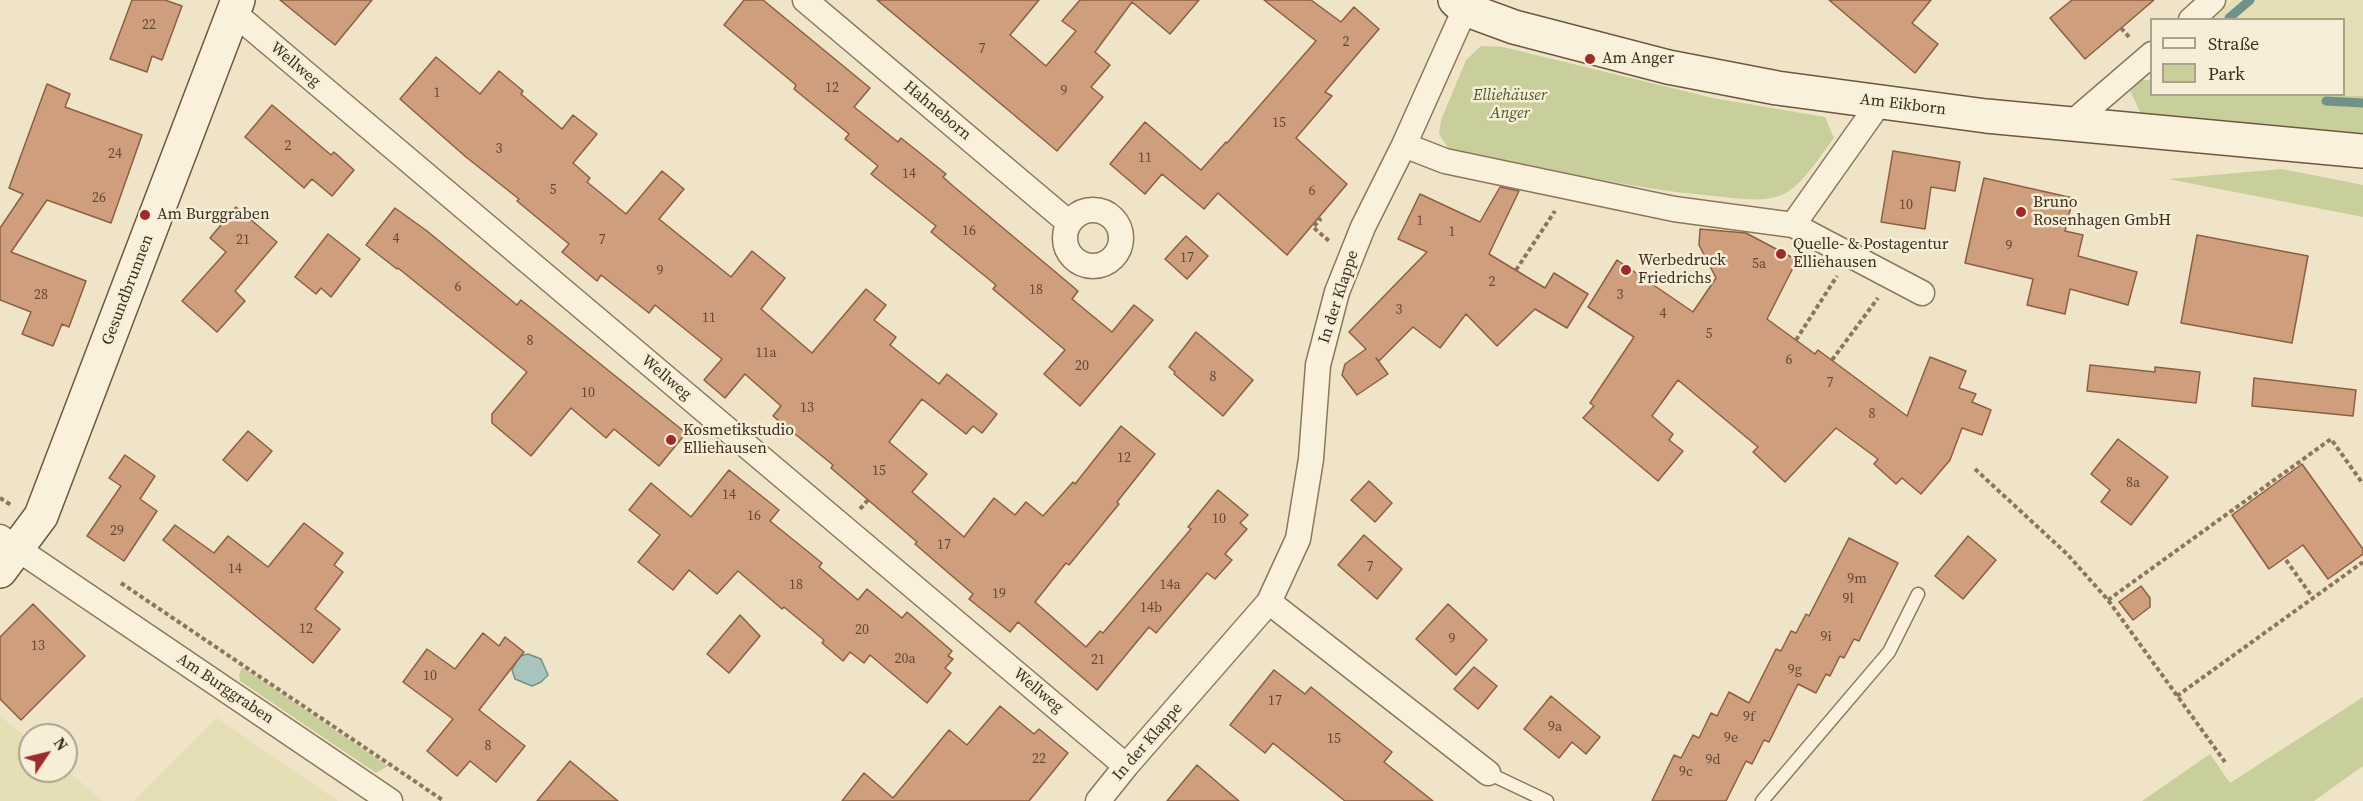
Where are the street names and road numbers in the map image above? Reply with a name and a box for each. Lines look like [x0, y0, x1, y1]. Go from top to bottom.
street label: Wellweg [266, 38, 324, 92]
street label: Hahneborn [899, 77, 975, 145]
street label: Am Eikborn [1859, 90, 1947, 120]
street label: Gesundbrunnen [98, 232, 158, 348]
street label: In der Klappe [1315, 248, 1363, 346]
street label: Wellweg [637, 351, 695, 405]
street label: Am Burggraben [173, 650, 277, 728]
street label: Wellweg [1009, 664, 1067, 718]
street label: In der Klappe [1109, 699, 1187, 785]

